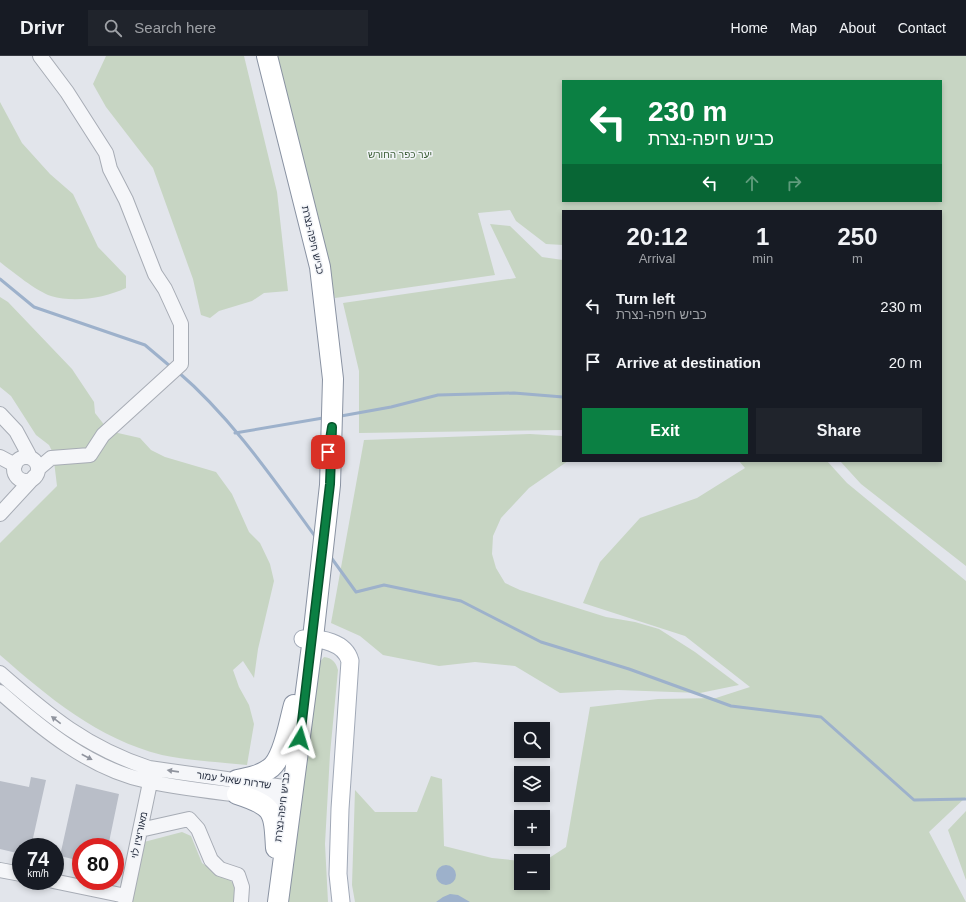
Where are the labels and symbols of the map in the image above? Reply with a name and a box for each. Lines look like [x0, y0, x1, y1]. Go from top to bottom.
park label: יער כפר החורש [368, 149, 432, 160]
street label: כביש חיפה-נצרת [300, 205, 326, 275]
pin [311, 435, 345, 469]
one-way arrow [50, 715, 61, 724]
position arrow [279, 717, 321, 759]
one-way arrow [81, 754, 93, 760]
one-way arrow [167, 768, 179, 774]
street label: שדרות שאול עמור [196, 769, 272, 791]
street label: כביש חיפה-נצרת [272, 772, 292, 842]
street label: מאוריציו לוי [129, 810, 149, 859]
speed limit sign: 80 [72, 838, 124, 890]

